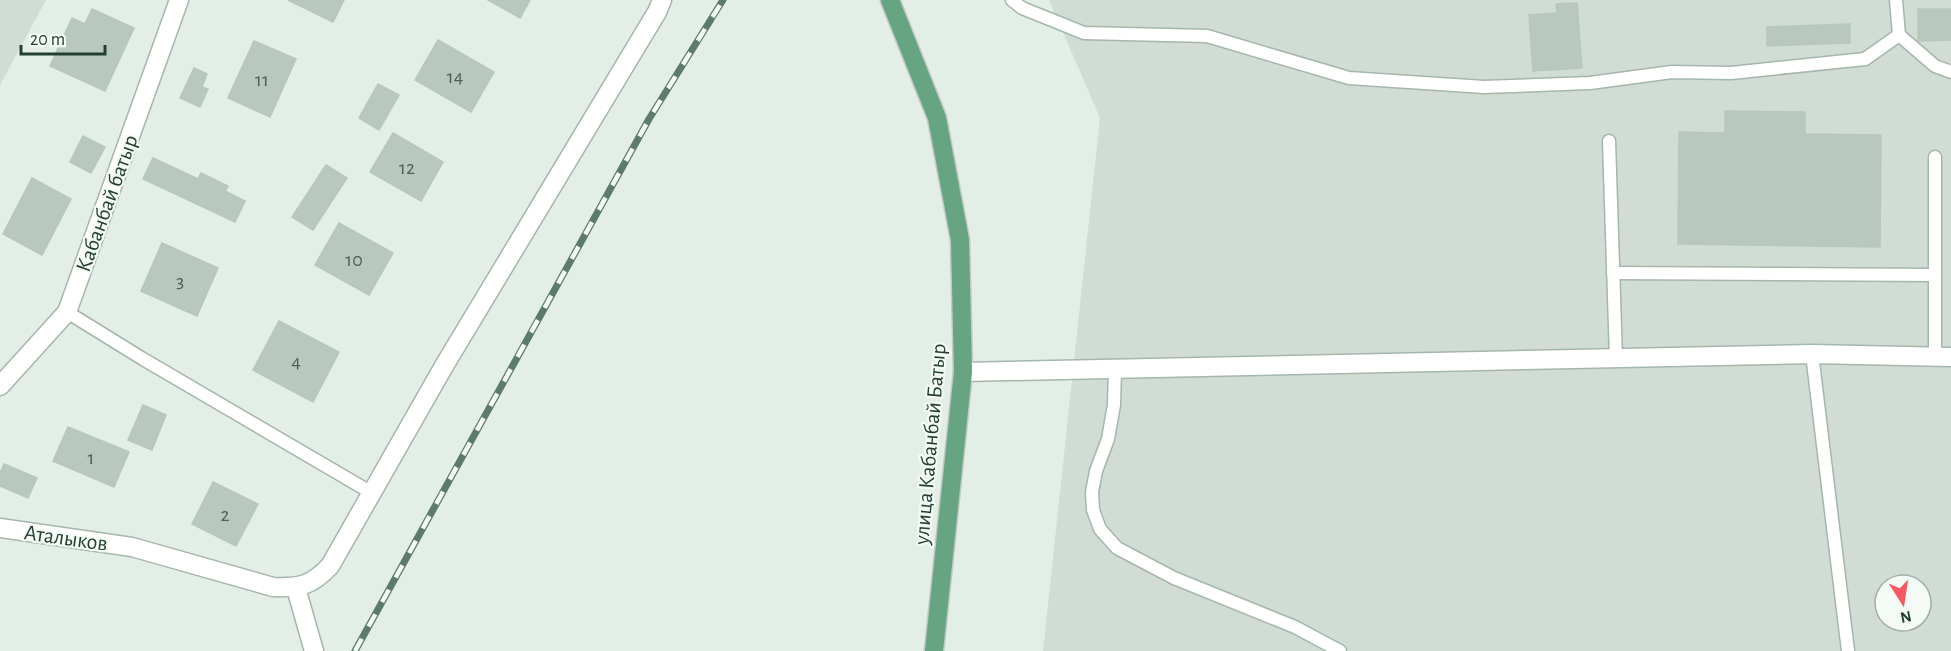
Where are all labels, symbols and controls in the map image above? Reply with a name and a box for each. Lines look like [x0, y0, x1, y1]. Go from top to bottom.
scale bar [21, 18, 105, 56]
text: 20 m [30, 31, 65, 49]
house number: 14 [447, 67, 463, 87]
house number: 11 [255, 70, 269, 90]
street label: Кабанбай батыр [72, 132, 142, 275]
house number: 12 [399, 158, 415, 178]
house number: 10 [345, 250, 363, 270]
house number: 3 [176, 271, 184, 291]
street label: улица Кабанбай Батыр [910, 343, 950, 547]
house number: 4 [291, 352, 301, 372]
house number: 1 [88, 448, 94, 468]
house number: 2 [220, 505, 230, 525]
street label: Аталыков [23, 521, 109, 555]
north arrow [1873, 573, 1933, 633]
text: N [1899, 608, 1913, 626]

